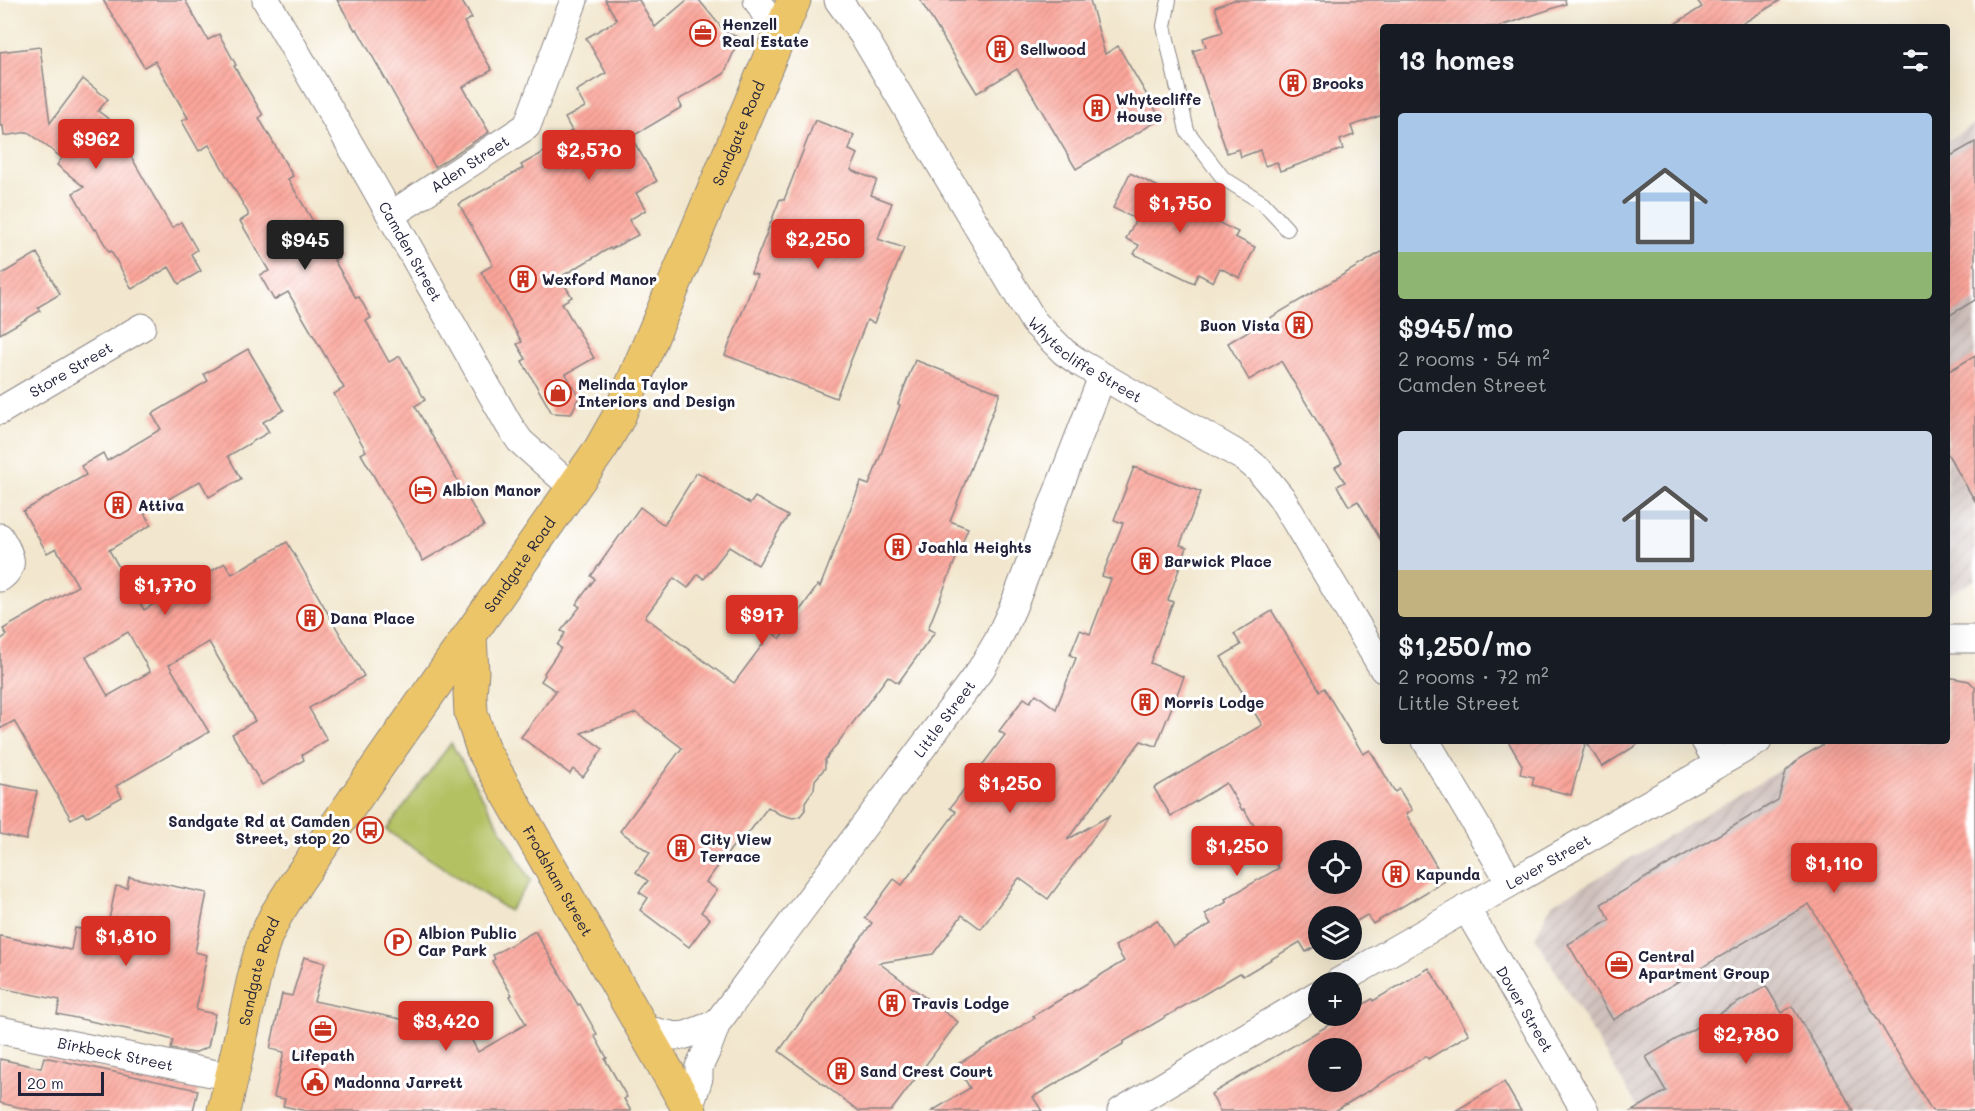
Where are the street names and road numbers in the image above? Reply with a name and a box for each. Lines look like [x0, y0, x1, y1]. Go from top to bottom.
street label: Sandgate Road [707, 78, 769, 188]
street label: Aden Street [426, 130, 513, 197]
street label: Camden Street [375, 198, 447, 305]
street label: Whytecliffe Street [1024, 312, 1146, 407]
street label: Store Street [25, 337, 116, 402]
street label: Sandgate Road [479, 513, 560, 616]
street label: Little Street [909, 676, 979, 761]
street label: Frodsham Street [519, 822, 598, 940]
street label: Lever Street [1502, 829, 1594, 894]
street label: Sandgate Road [234, 914, 284, 1027]
street label: Dover Street [1492, 962, 1558, 1056]
street label: Birkbeck Street [56, 1032, 175, 1075]

